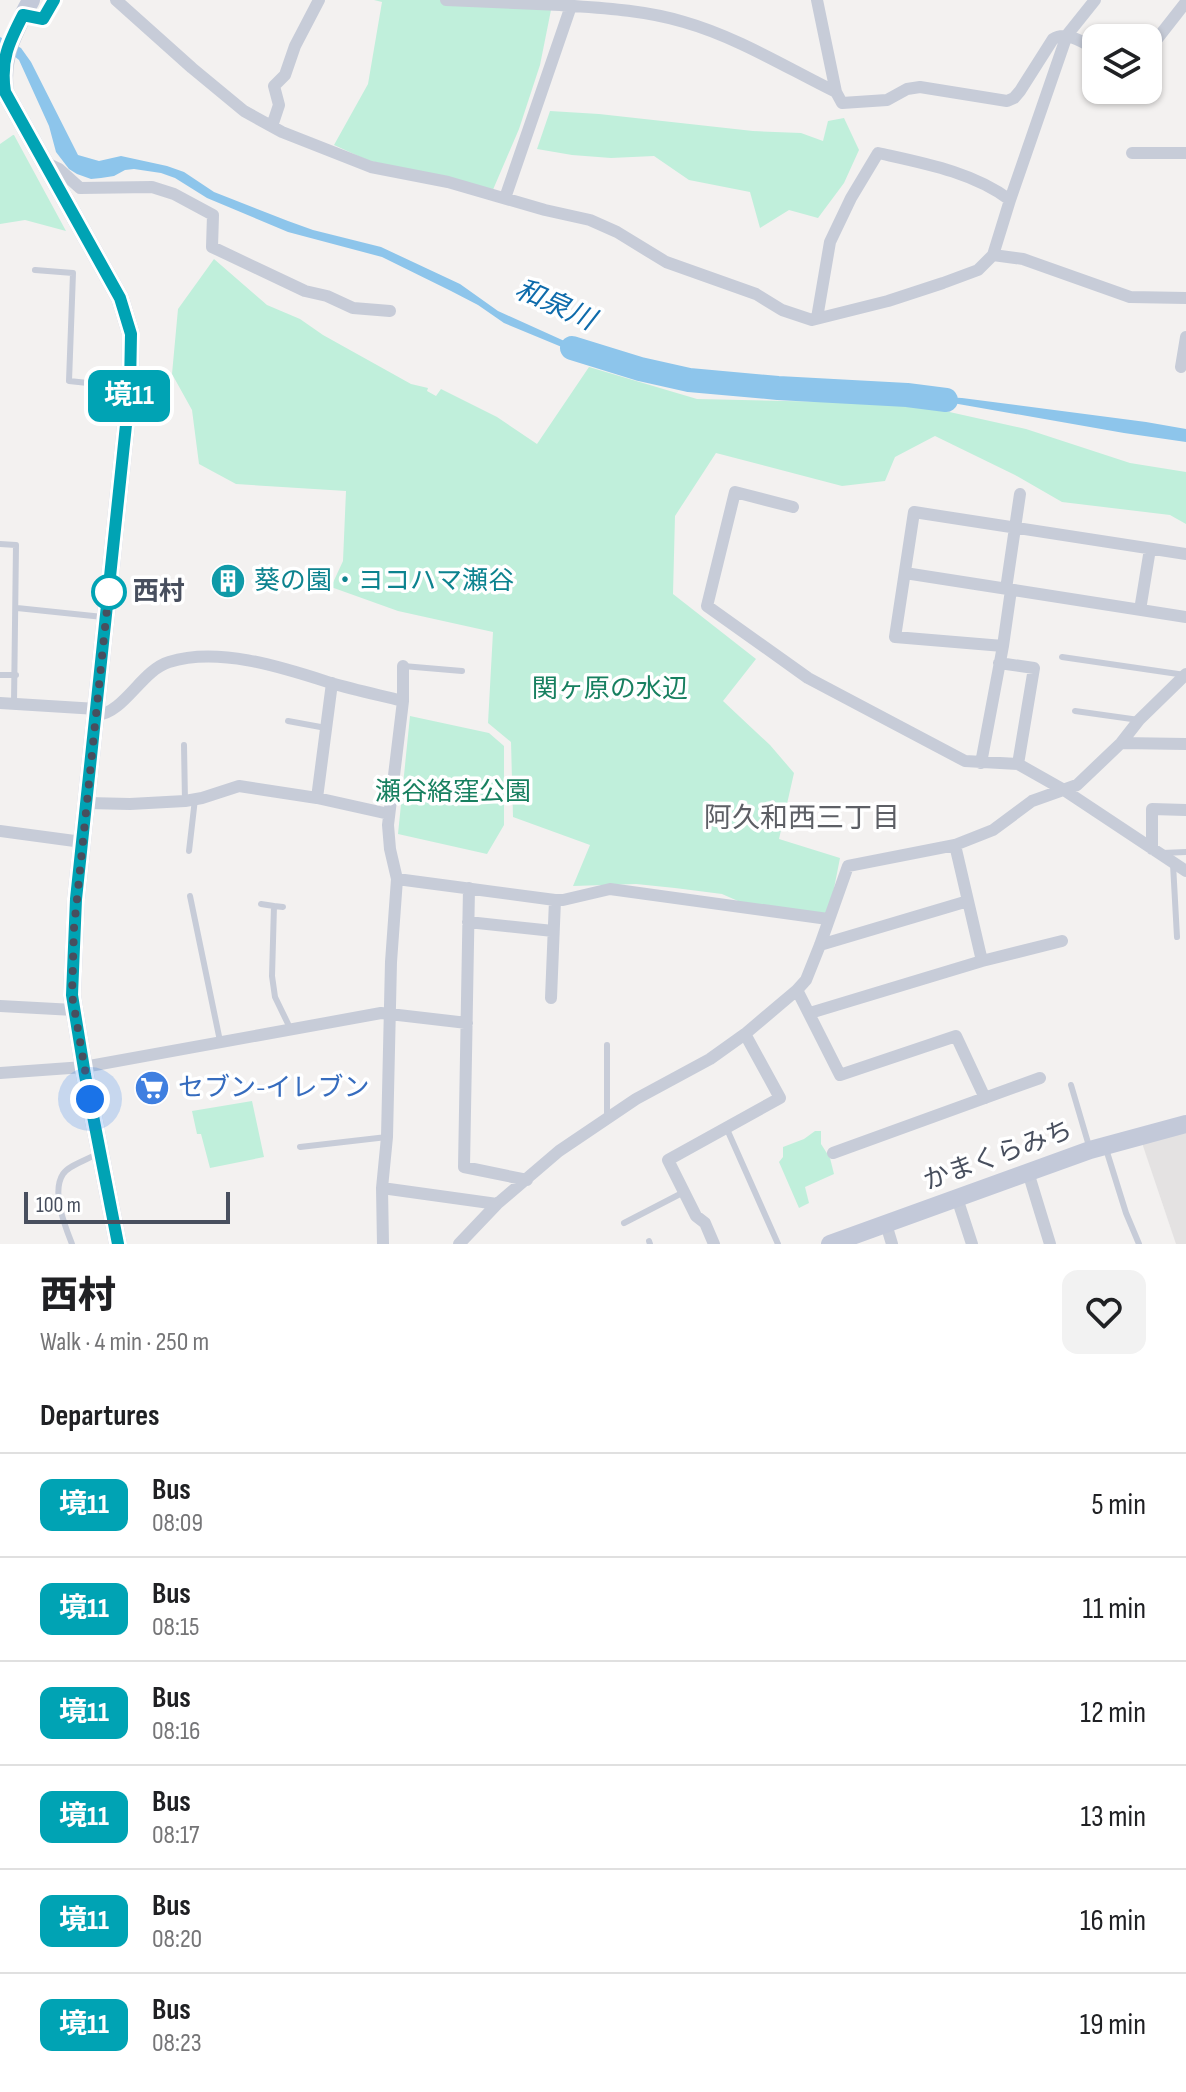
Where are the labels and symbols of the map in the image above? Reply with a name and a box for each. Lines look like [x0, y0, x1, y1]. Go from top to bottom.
water label: 和泉川 [510, 273, 603, 338]
line badge: 境11 [83, 370, 175, 422]
building icon: 葵の園・ヨコハマ瀬谷 [209, 562, 247, 600]
place label: 葵の園・ヨコハマ瀬谷 [254, 566, 514, 597]
marker: 西村 [92, 575, 126, 609]
place label: 西村 [133, 577, 185, 608]
park label: 関ヶ原の水辺 [532, 674, 688, 705]
park label: 瀬谷絡窪公園 [375, 777, 531, 808]
district label: 阿久和西三丁目 [704, 802, 900, 835]
supermarket icon: セブン-イレブン [133, 1069, 171, 1107]
place label: セブン-イレブン [178, 1073, 370, 1104]
your location [70, 1079, 110, 1119]
street label: かまくらみち [919, 1115, 1077, 1197]
scale bar [24, 1188, 230, 1224]

